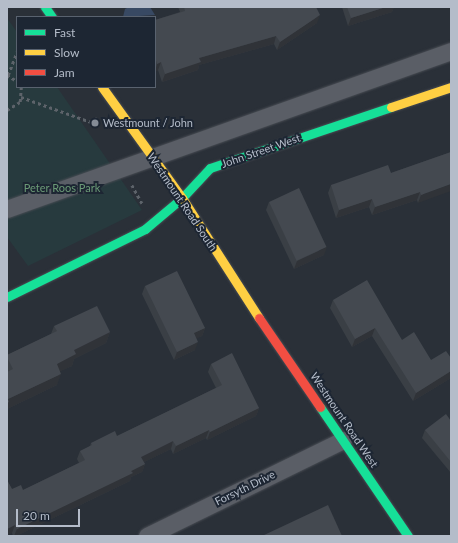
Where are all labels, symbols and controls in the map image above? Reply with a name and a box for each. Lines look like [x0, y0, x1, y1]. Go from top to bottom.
legend [16, 16, 156, 88]
text: Fast [54, 25, 75, 40]
text: Slow [54, 45, 79, 60]
text: Jam [54, 65, 75, 80]
place label: Westmount / John [103, 116, 193, 130]
marker: Westmount / John [90, 118, 100, 128]
street label: John Street West [220, 131, 302, 171]
street label: Westmount Road South [144, 151, 220, 253]
park label: Peter Roos Park [24, 181, 100, 195]
street label: Westmount Road West [307, 370, 381, 470]
street label: Forsyth Drive [213, 468, 277, 508]
scale bar [18, 501, 82, 527]
text: 20 m [23, 508, 50, 523]

